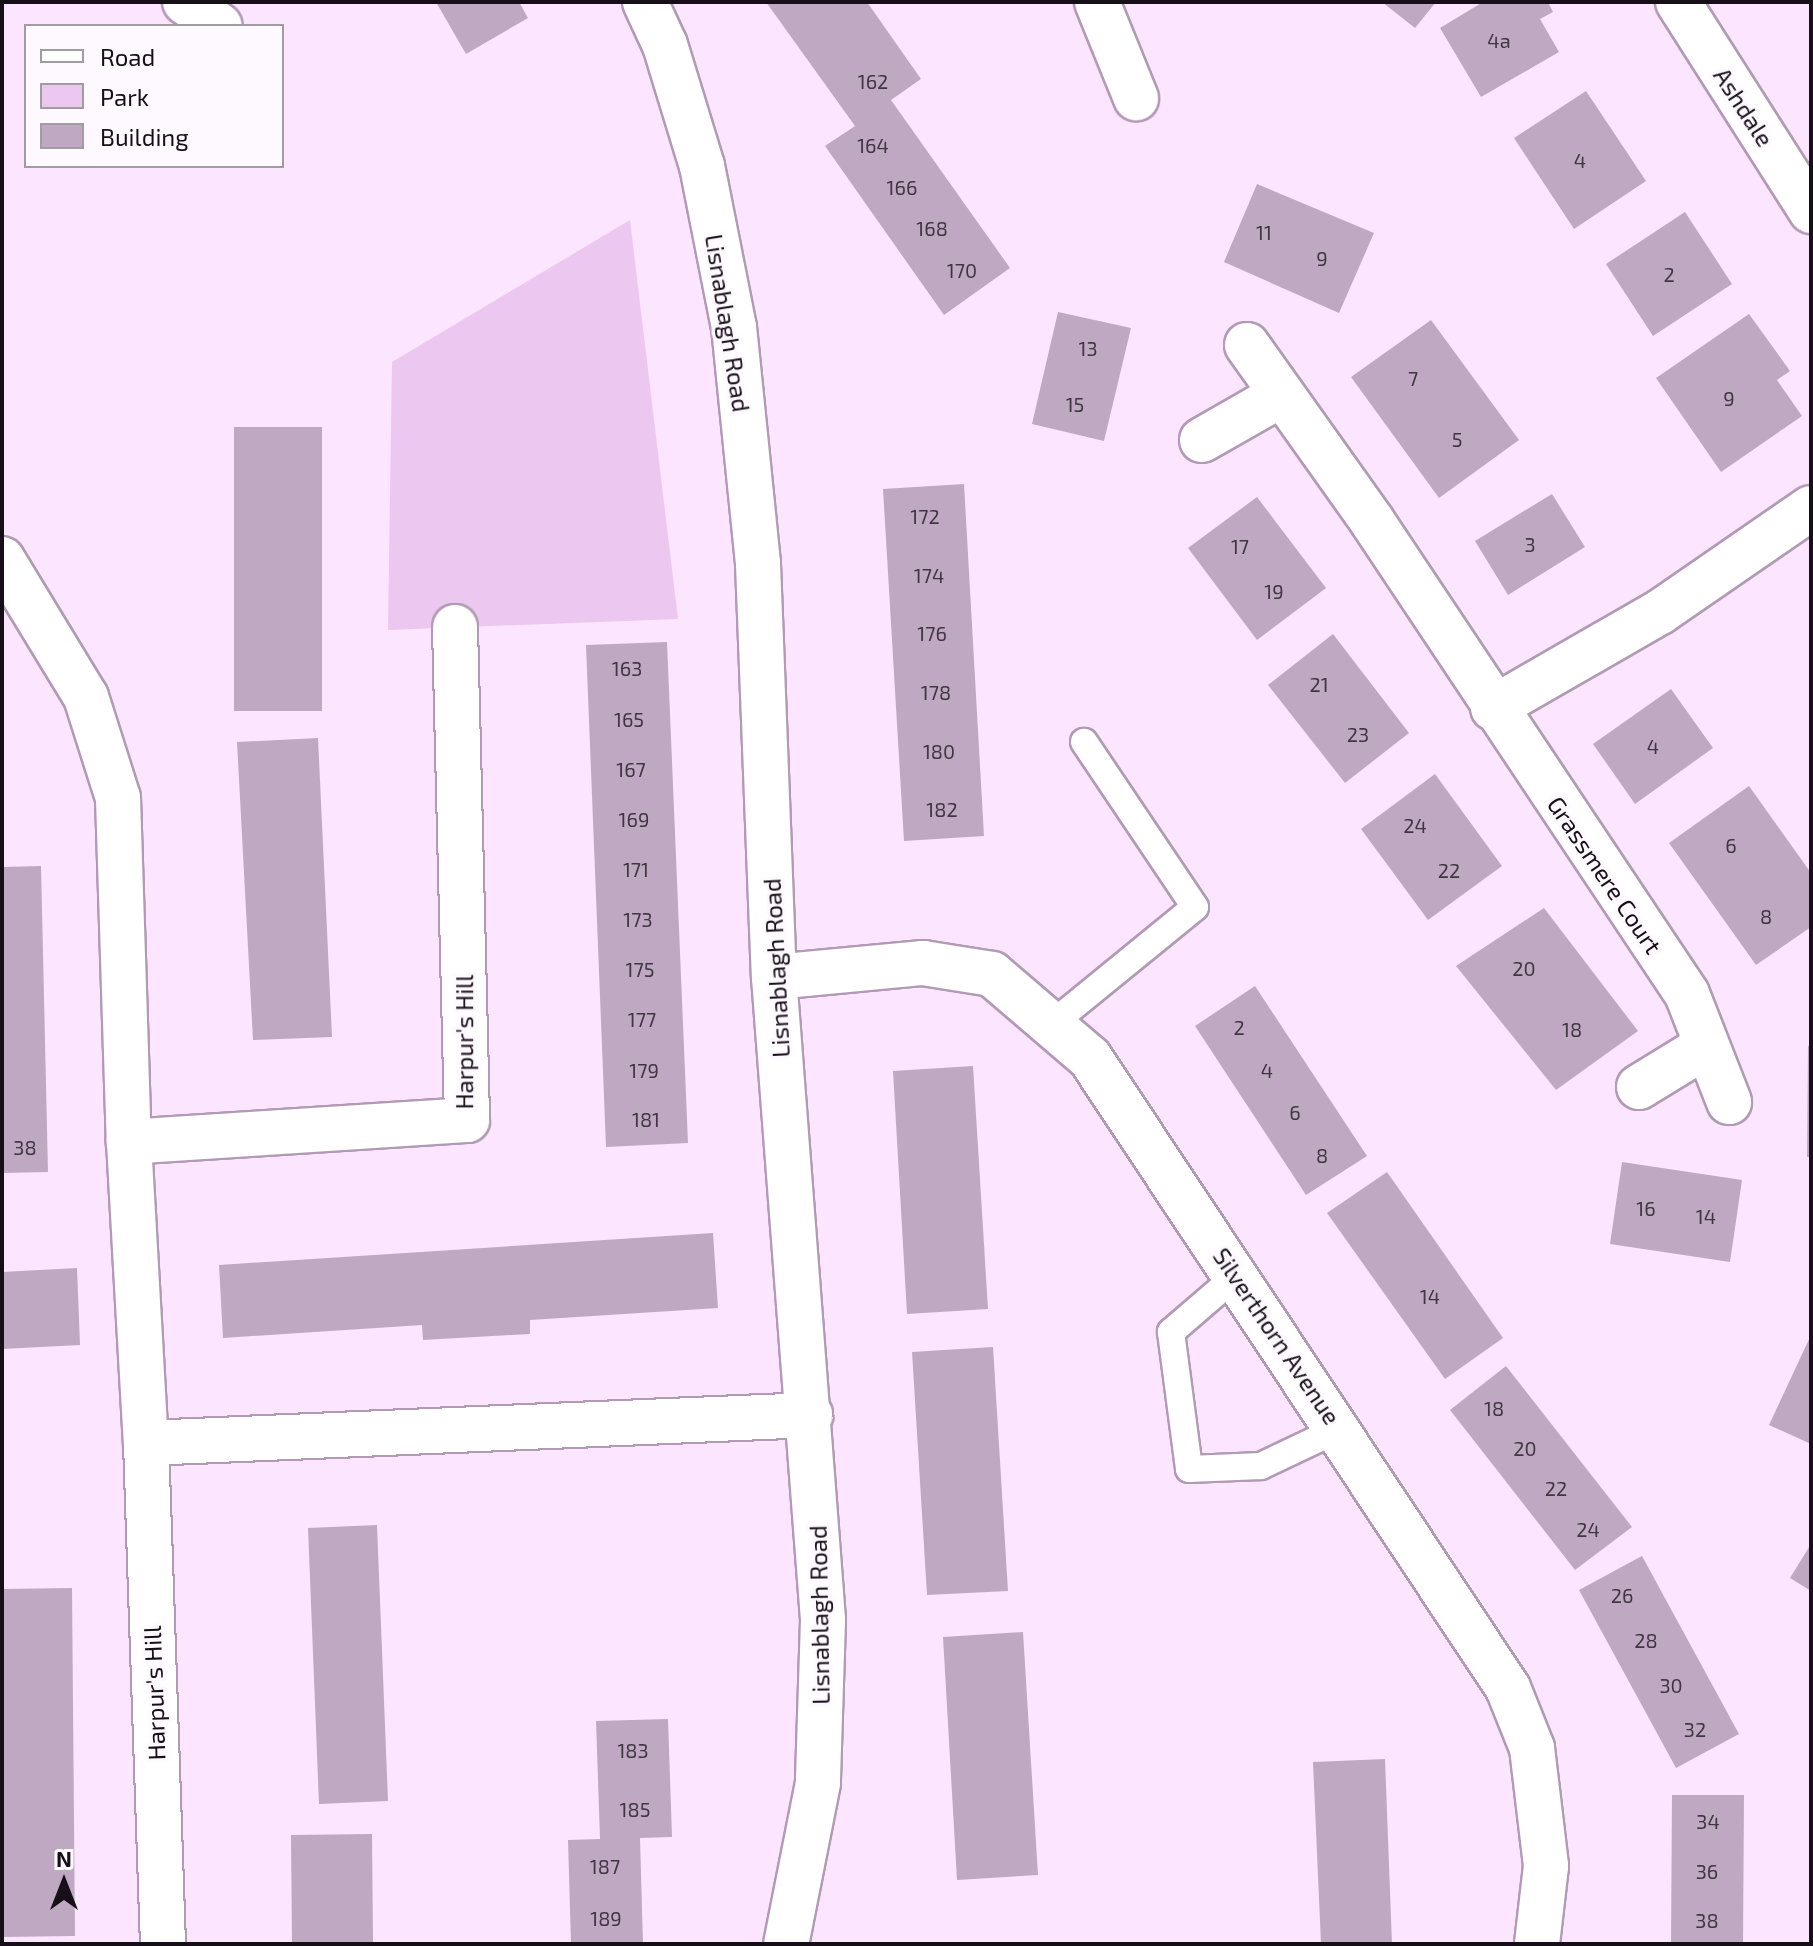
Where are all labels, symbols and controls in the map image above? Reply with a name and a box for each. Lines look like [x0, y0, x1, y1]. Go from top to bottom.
legend [24, 24, 284, 168]
house number: 4a [1487, 28, 1511, 52]
text: Road [100, 42, 155, 71]
street label: Ashdale [1708, 62, 1780, 152]
house number: 162 [858, 69, 888, 93]
text: Park [100, 82, 149, 111]
text: Building [100, 122, 189, 151]
house number: 164 [857, 133, 889, 157]
house number: 4 [1574, 148, 1586, 172]
house number: 166 [887, 175, 917, 199]
house number: 168 [916, 216, 948, 240]
house number: 11 [1256, 220, 1272, 244]
street label: Lisnablagh Road [700, 232, 756, 414]
house number: 9 [1316, 246, 1328, 270]
house number: 170 [947, 258, 977, 282]
house number: 2 [1663, 262, 1675, 286]
house number: 13 [1078, 336, 1098, 360]
house number: 7 [1408, 366, 1418, 390]
house number: 9 [1723, 386, 1735, 410]
house number: 15 [1066, 392, 1084, 416]
house number: 5 [1452, 427, 1462, 451]
house number: 172 [910, 504, 940, 528]
house number: 3 [1524, 532, 1536, 556]
house number: 17 [1231, 534, 1249, 558]
house number: 174 [914, 563, 944, 587]
house number: 19 [1264, 579, 1284, 603]
house number: 176 [917, 621, 947, 645]
house number: 163 [612, 656, 642, 680]
house number: 21 [1309, 672, 1329, 696]
house number: 178 [921, 680, 951, 704]
house number: 165 [614, 707, 644, 731]
house number: 23 [1347, 722, 1369, 746]
house number: 4 [1647, 734, 1659, 758]
house number: 180 [923, 739, 955, 763]
house number: 167 [616, 757, 646, 781]
street label: Grassmere Court [1542, 791, 1668, 959]
house number: 182 [926, 797, 958, 821]
house number: 169 [619, 807, 649, 831]
house number: 24 [1403, 813, 1427, 837]
house number: 6 [1725, 833, 1737, 857]
house number: 171 [623, 857, 649, 881]
house number: 22 [1438, 858, 1460, 882]
street label: Lisnablagh Road [757, 878, 795, 1058]
house number: 8 [1760, 904, 1772, 928]
house number: 173 [623, 907, 653, 931]
house number: 20 [1512, 956, 1536, 980]
house number: 175 [626, 957, 654, 981]
street label: Harpur's Hill [450, 975, 478, 1109]
house number: 177 [628, 1007, 656, 1031]
house number: 2 [1233, 1015, 1245, 1039]
house number: 18 [1562, 1017, 1582, 1041]
house number: 179 [629, 1058, 659, 1082]
house number: 4 [1261, 1058, 1273, 1082]
house number: 6 [1289, 1100, 1301, 1124]
house number: 181 [632, 1107, 660, 1131]
house number: 38 [13, 1135, 37, 1159]
house number: 8 [1316, 1143, 1328, 1167]
house number: 16 [1636, 1196, 1656, 1220]
house number: 14 [1696, 1204, 1716, 1228]
street label: Silverthorn Avenue [1207, 1242, 1347, 1430]
house number: 14 [1420, 1284, 1440, 1308]
house number: 18 [1484, 1396, 1504, 1420]
house number: 20 [1513, 1436, 1537, 1460]
house number: 22 [1545, 1476, 1567, 1500]
house number: 24 [1576, 1517, 1600, 1541]
street label: Lisnablagh Road [803, 1525, 835, 1705]
house number: 26 [1611, 1583, 1633, 1607]
street label: Harpur's Hill [137, 1625, 171, 1761]
house number: 28 [1634, 1628, 1658, 1652]
house number: 30 [1659, 1673, 1683, 1697]
house number: 32 [1684, 1717, 1706, 1741]
house number: 183 [617, 1738, 649, 1762]
house number: 185 [620, 1797, 650, 1821]
house number: 34 [1696, 1809, 1720, 1833]
north arrow [24, 1842, 104, 1922]
text: N [56, 1845, 72, 1871]
house number: 187 [590, 1854, 620, 1878]
house number: 36 [1696, 1859, 1718, 1883]
house number: 189 [590, 1906, 622, 1930]
house number: 38 [1695, 1908, 1719, 1932]

